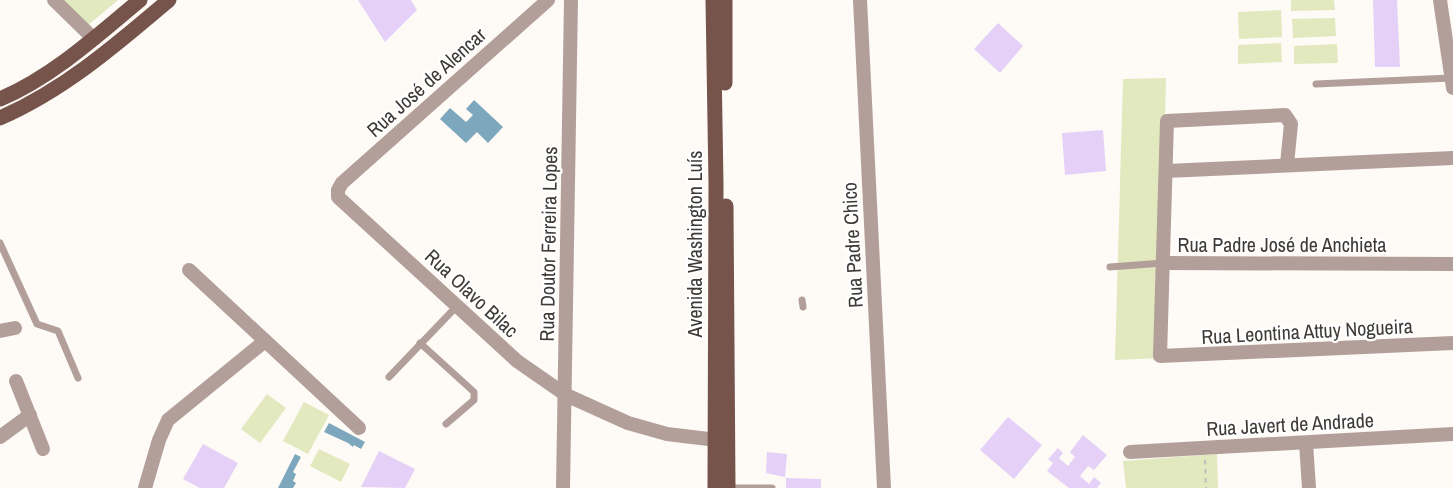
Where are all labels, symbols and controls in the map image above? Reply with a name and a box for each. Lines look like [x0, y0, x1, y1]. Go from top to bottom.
street label: Rua José de Alencar [361, 21, 492, 143]
street label: Rua Doutor Ferreira Lopes [533, 146, 563, 342]
street label: Avenida Washington Luís [681, 151, 708, 338]
street label: Rua Padre Chico [835, 181, 869, 309]
street label: Rua Padre José de Anchieta [1178, 231, 1386, 258]
street label: Rua Olavo Bilac [419, 243, 525, 343]
street label: Rua Leontina Attuy Nogueira [1201, 312, 1413, 350]
street label: Rua Javert de Andrade [1206, 406, 1374, 442]

